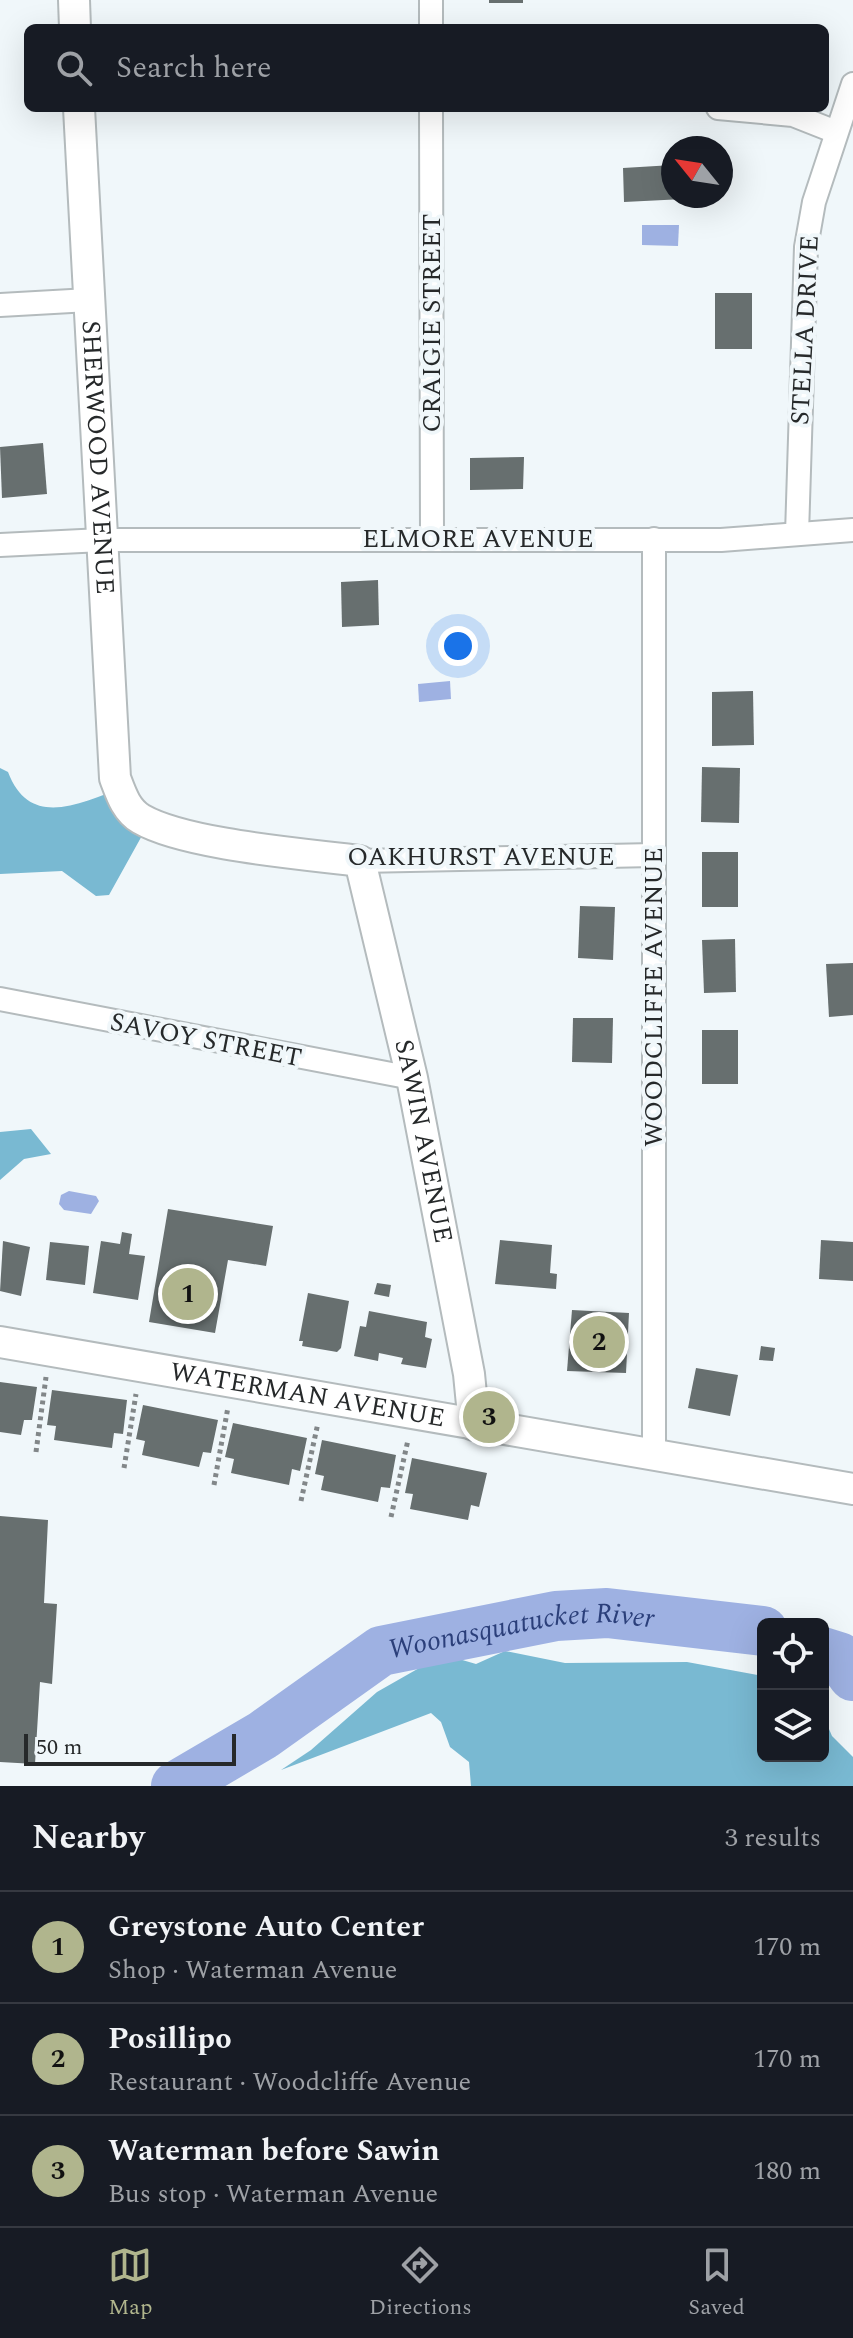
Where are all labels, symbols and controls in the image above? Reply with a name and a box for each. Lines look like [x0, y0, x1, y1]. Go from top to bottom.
search box [24, 24, 829, 112]
text: Search here [116, 45, 272, 91]
icon: search [52, 46, 96, 90]
north arrow [661, 136, 733, 208]
street label: CRAIGIE STREET [412, 213, 452, 433]
street label: STELLA DRIVE [780, 234, 830, 426]
street label: SHERWOOD AVENUE [70, 319, 125, 596]
street label: ELMORE AVENUE [362, 519, 594, 559]
your location [438, 626, 478, 666]
street label: OAKHURST AVENUE [347, 837, 615, 877]
street label: WOODCLIFFE AVENUE [634, 847, 674, 1147]
street label: SAVOY STREET [107, 1002, 305, 1078]
street label: SAWIN AVENUE [383, 1035, 463, 1246]
pin: 1 [162, 1264, 214, 1324]
pin: 2 [573, 1312, 625, 1372]
street label: WATERMAN AVENUE [167, 1352, 448, 1438]
pin: 3 [463, 1387, 515, 1447]
water label: Woonasquatucket River [384, 1591, 657, 1671]
map controls [757, 1618, 829, 1762]
button: locate [757, 1618, 829, 1690]
button: layers [757, 1690, 829, 1762]
scale bar [24, 1730, 236, 1766]
text: 50 m [36, 1731, 82, 1764]
text: Nearby [32, 1812, 145, 1864]
text: 3 results [725, 1818, 821, 1858]
text: Greystone Auto Center [108, 1904, 424, 1950]
text: 1 [51, 1927, 65, 1967]
text: 170 m [753, 1927, 821, 1967]
text: Shop · Waterman Avenue [108, 1950, 397, 1990]
text: Posillipo [108, 2016, 232, 2062]
text: 2 [51, 2039, 65, 2079]
text: 170 m [753, 2039, 821, 2079]
text: Restaurant · Woodcliffe Avenue [108, 2062, 471, 2102]
text: Waterman before Sawin [108, 2128, 440, 2174]
text: 3 [51, 2151, 65, 2191]
text: 180 m [753, 2151, 821, 2191]
text: Bus stop · Waterman Avenue [108, 2174, 438, 2214]
tab: Map [108, 2243, 153, 2324]
tab: Directions [369, 2243, 472, 2324]
tab: Saved [688, 2243, 745, 2324]

